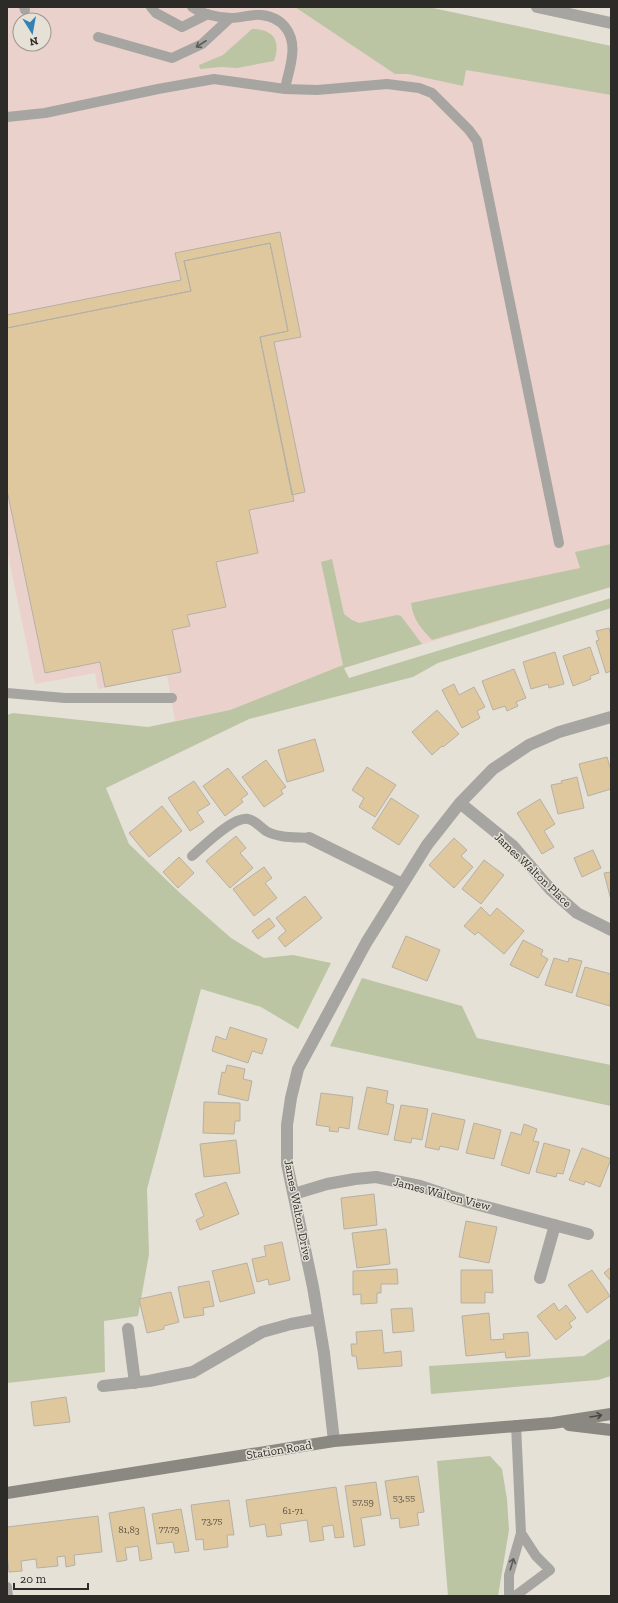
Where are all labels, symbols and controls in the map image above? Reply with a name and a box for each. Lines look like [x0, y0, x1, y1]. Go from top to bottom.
north arrow [12, 12, 52, 52]
text: N [28, 34, 39, 49]
one-way arrow [195, 40, 207, 48]
street label: James Walton Place [492, 830, 575, 911]
street label: James Walton Drive [281, 1158, 315, 1262]
street label: James Walton View [392, 1174, 493, 1214]
one-way arrow [589, 1412, 602, 1420]
street label: Station Road [245, 1438, 313, 1462]
house number: 53,55 [393, 1492, 415, 1504]
house number: 57,59 [352, 1496, 374, 1508]
house number: 61-71 [283, 1505, 304, 1517]
house number: 73,75 [202, 1515, 222, 1527]
house number: 77,79 [159, 1523, 179, 1535]
house number: 81,83 [118, 1524, 140, 1536]
one-way arrow [509, 1558, 516, 1571]
scale bar [14, 1565, 88, 1591]
text: 20 m [20, 1572, 47, 1586]

